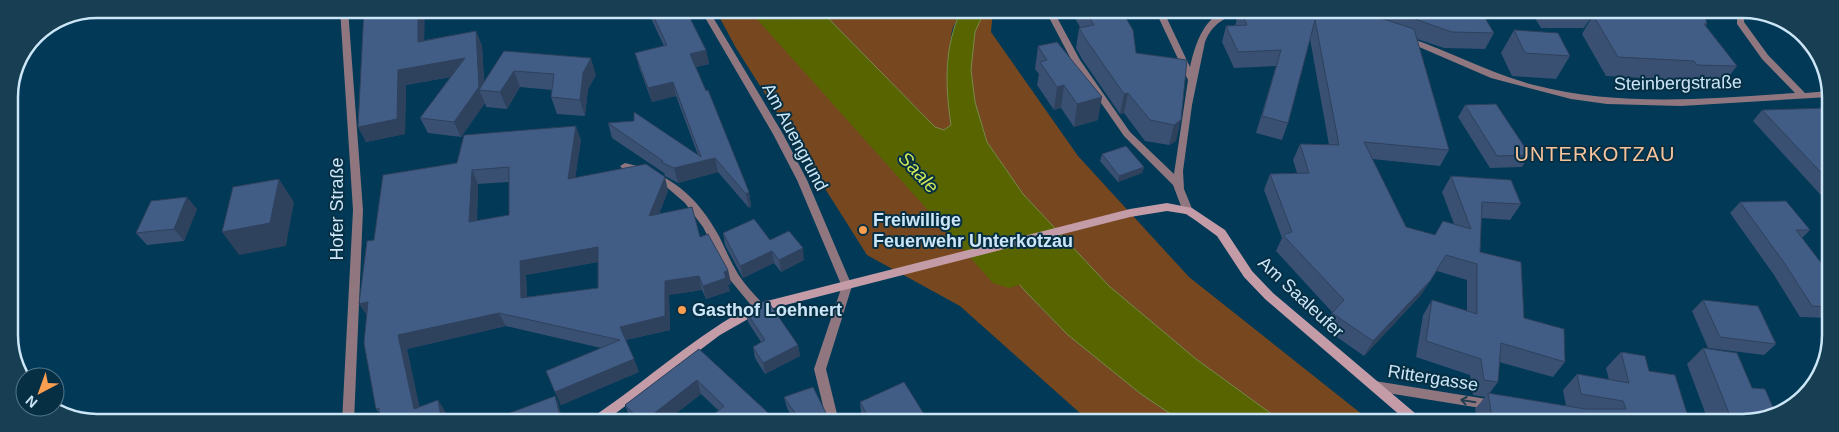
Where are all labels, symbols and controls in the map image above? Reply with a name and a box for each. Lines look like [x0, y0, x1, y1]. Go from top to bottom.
street label: Steinbergstraße [1614, 72, 1742, 94]
street label: Am Auengrund [758, 80, 832, 194]
district label: UNTERKOTZAU [1515, 143, 1676, 165]
water label: Saale [894, 147, 943, 197]
street label: Hofer Straße [327, 157, 347, 261]
place label: Freiwillige Feuerwehr Unterkotzau [873, 210, 1073, 251]
marker: Freiwillige Feuerwehr Unterkotzau [857, 224, 869, 236]
street label: Am Saaleufer [1254, 252, 1348, 342]
place label: Gasthof Loehnert [692, 300, 842, 320]
marker: Gasthof Loehnert [676, 304, 688, 316]
street label: Rittergasse [1386, 361, 1480, 395]
north arrow [15, 367, 65, 417]
text: N [22, 392, 41, 411]
one-way arrow [1461, 396, 1477, 406]

